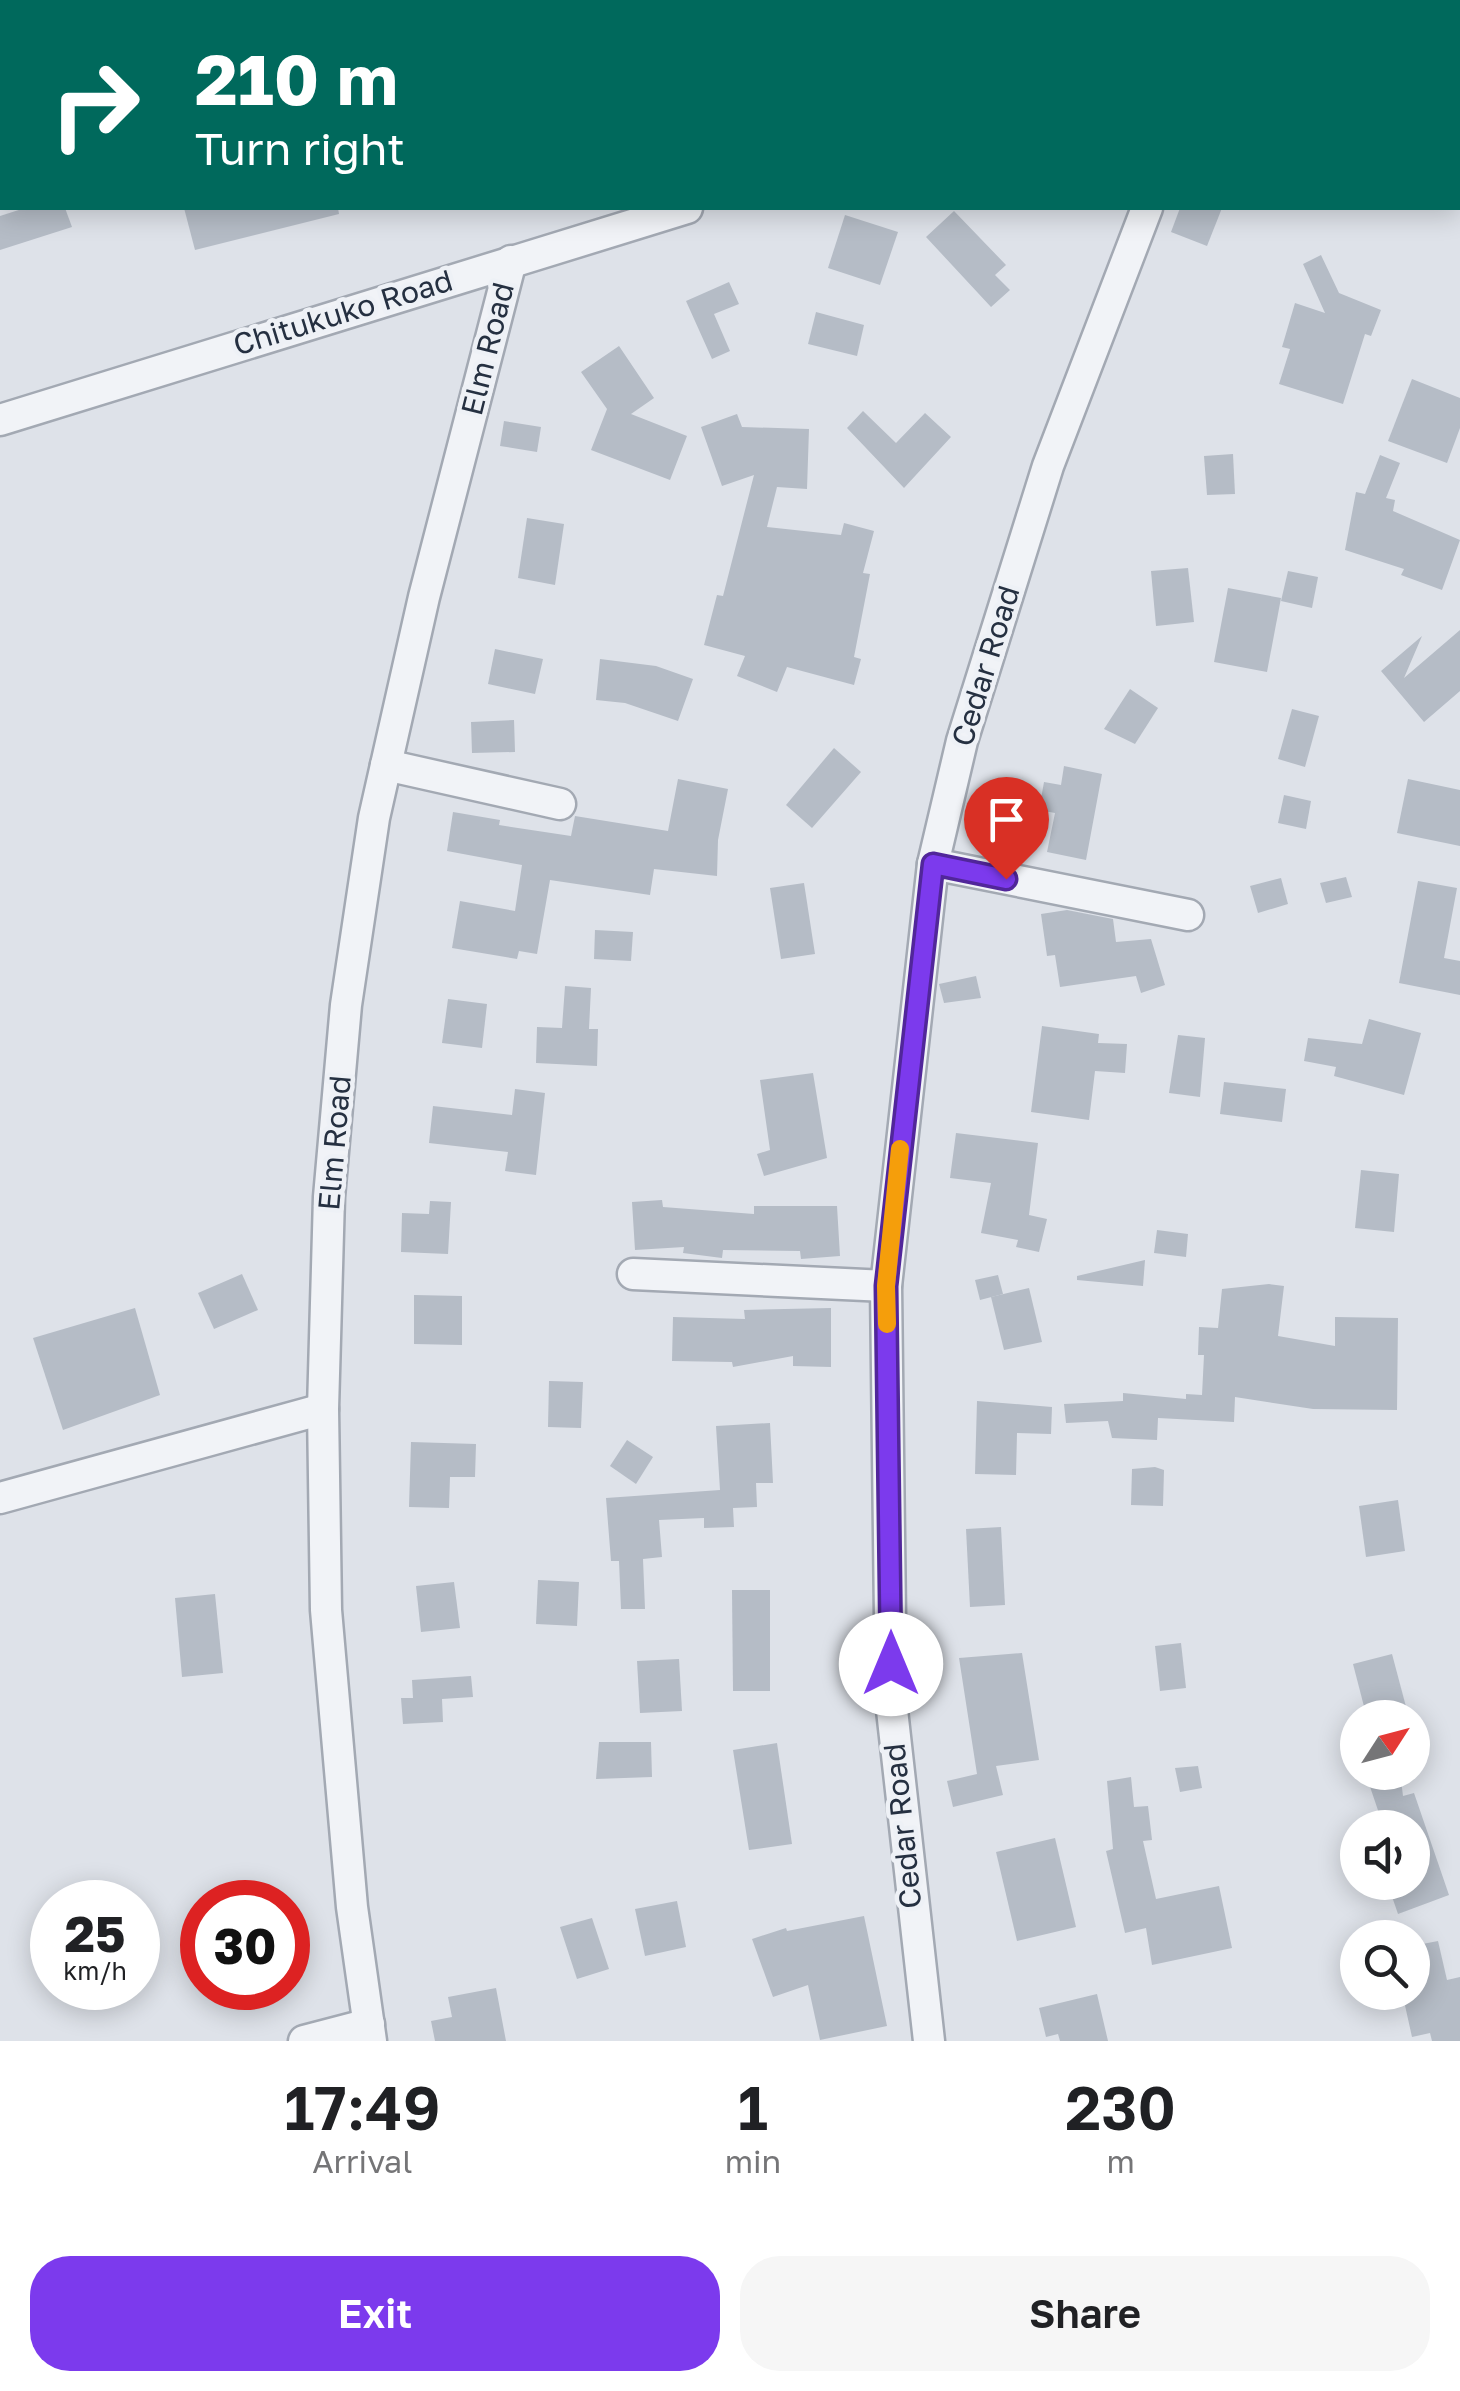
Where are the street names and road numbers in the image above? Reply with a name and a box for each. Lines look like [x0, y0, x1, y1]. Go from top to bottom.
street label: Chitukuko Road [229, 262, 457, 363]
street label: Elm Road [453, 279, 521, 419]
street label: Cedar Road [944, 581, 1027, 750]
street label: Elm Road [310, 1074, 358, 1212]
street label: Cedar Road [875, 1742, 929, 1910]

